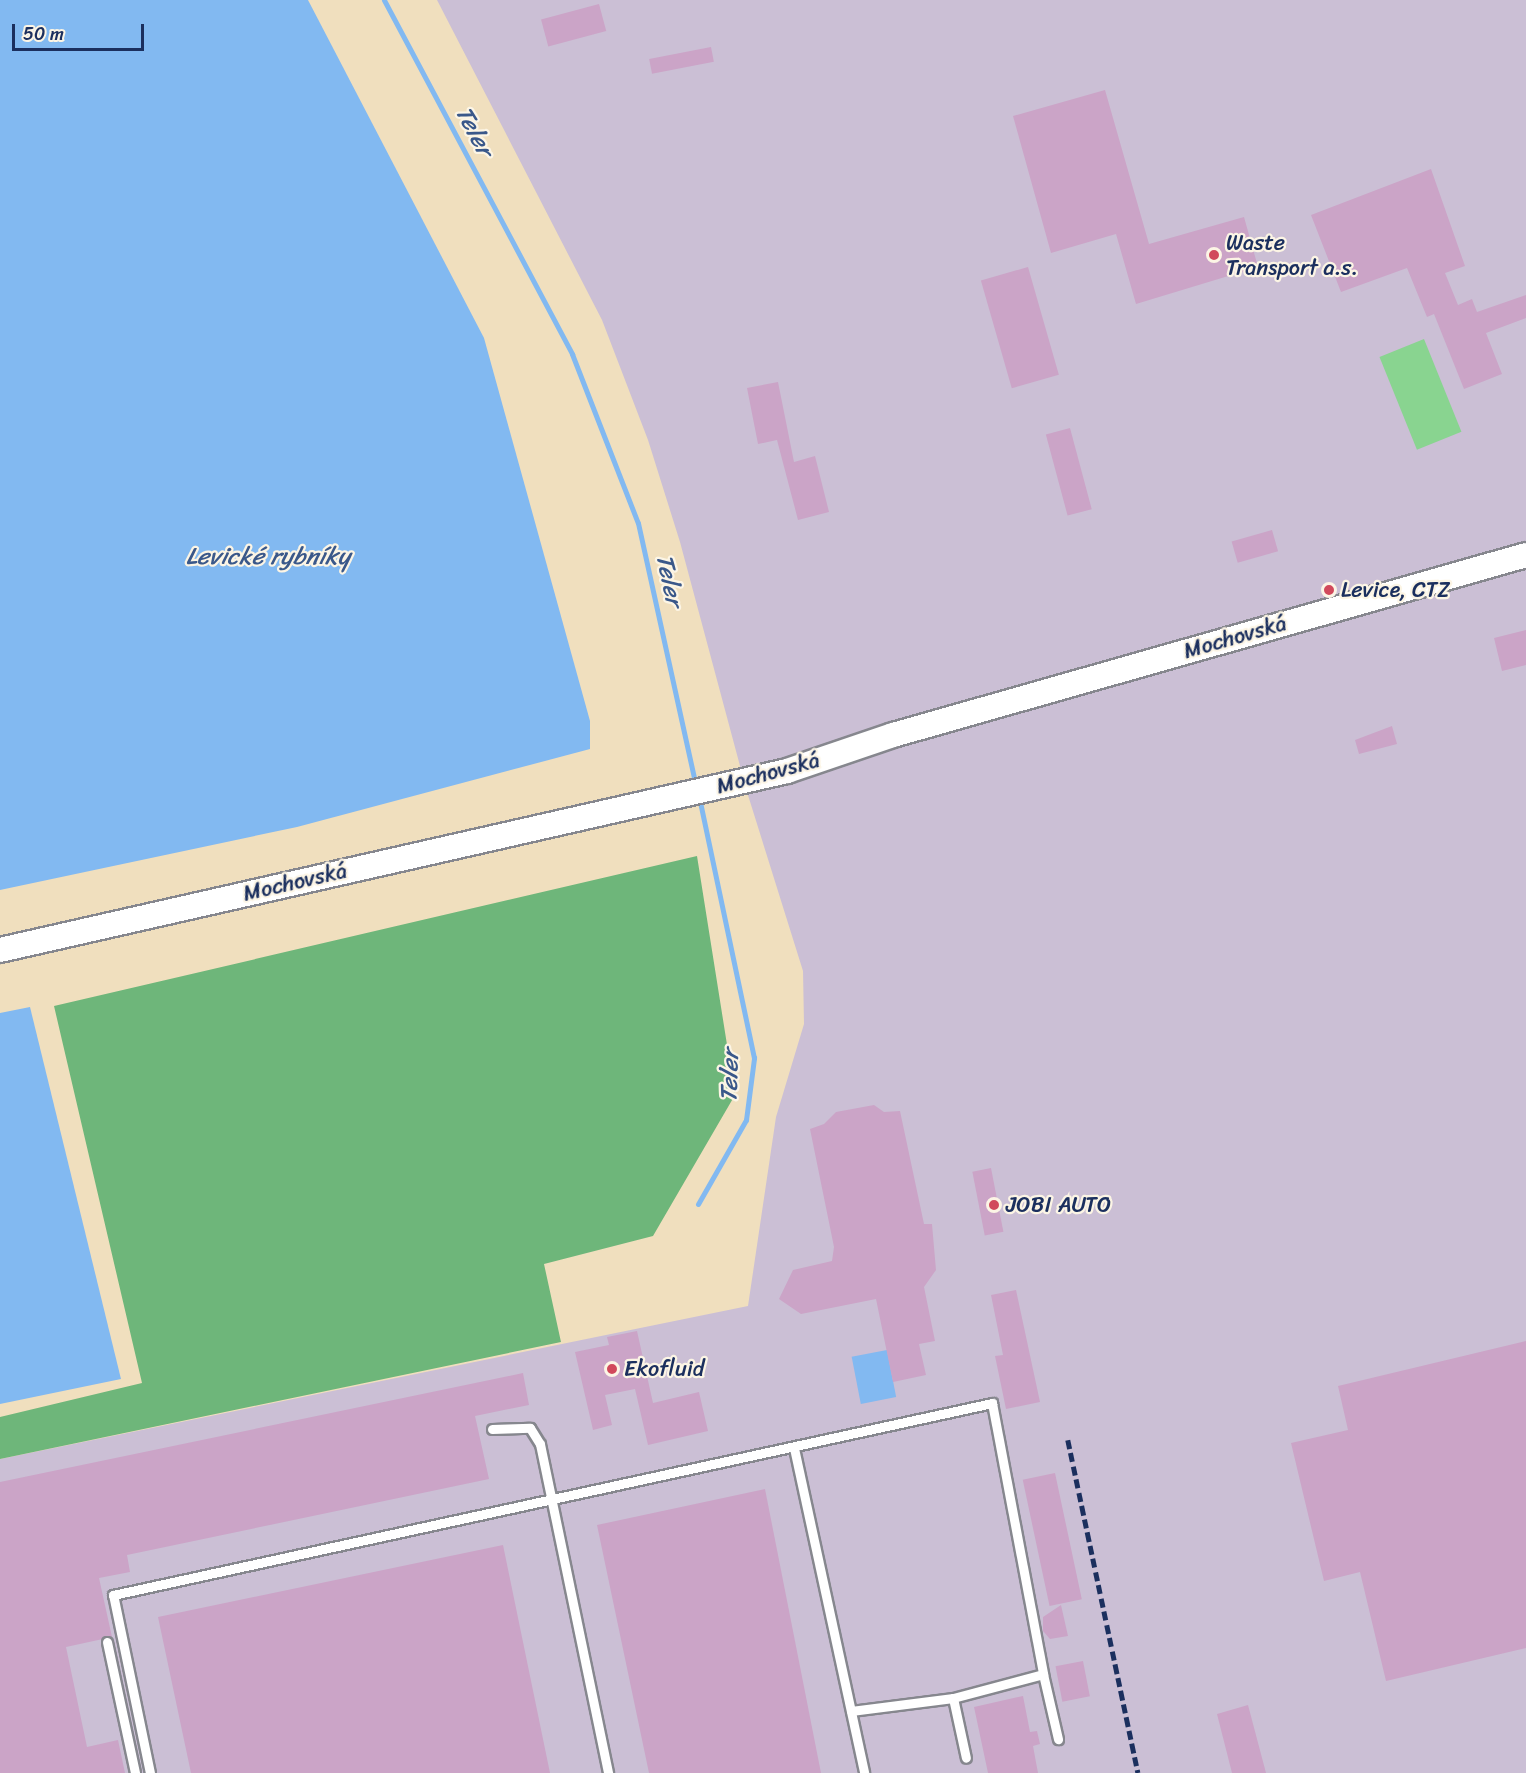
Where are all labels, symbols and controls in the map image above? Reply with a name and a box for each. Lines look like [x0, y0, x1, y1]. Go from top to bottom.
scale bar [15, 12, 147, 50]
text: 50 m [23, 18, 64, 50]
water label: Teler [449, 101, 499, 161]
place label: Waste Transport a.s. [1226, 229, 1358, 280]
marker: Waste Transport a.s. [1207, 248, 1221, 262]
water label: Levické rybníky [186, 543, 350, 571]
water label: Teler [649, 551, 689, 609]
place label: Levice, CTZ [1341, 577, 1450, 603]
marker: Levice, CTZ [1322, 583, 1336, 597]
street label: Mochovská [1180, 610, 1290, 664]
street label: Mochovská [713, 747, 823, 799]
street label: Mochovská [240, 857, 350, 907]
water label: Teler [715, 1049, 745, 1103]
place label: JOBI AUTO [1006, 1192, 1112, 1218]
marker: JOBI AUTO [987, 1198, 1001, 1212]
place label: Ekofluid [624, 1356, 704, 1382]
marker: Ekofluid [605, 1362, 619, 1376]

